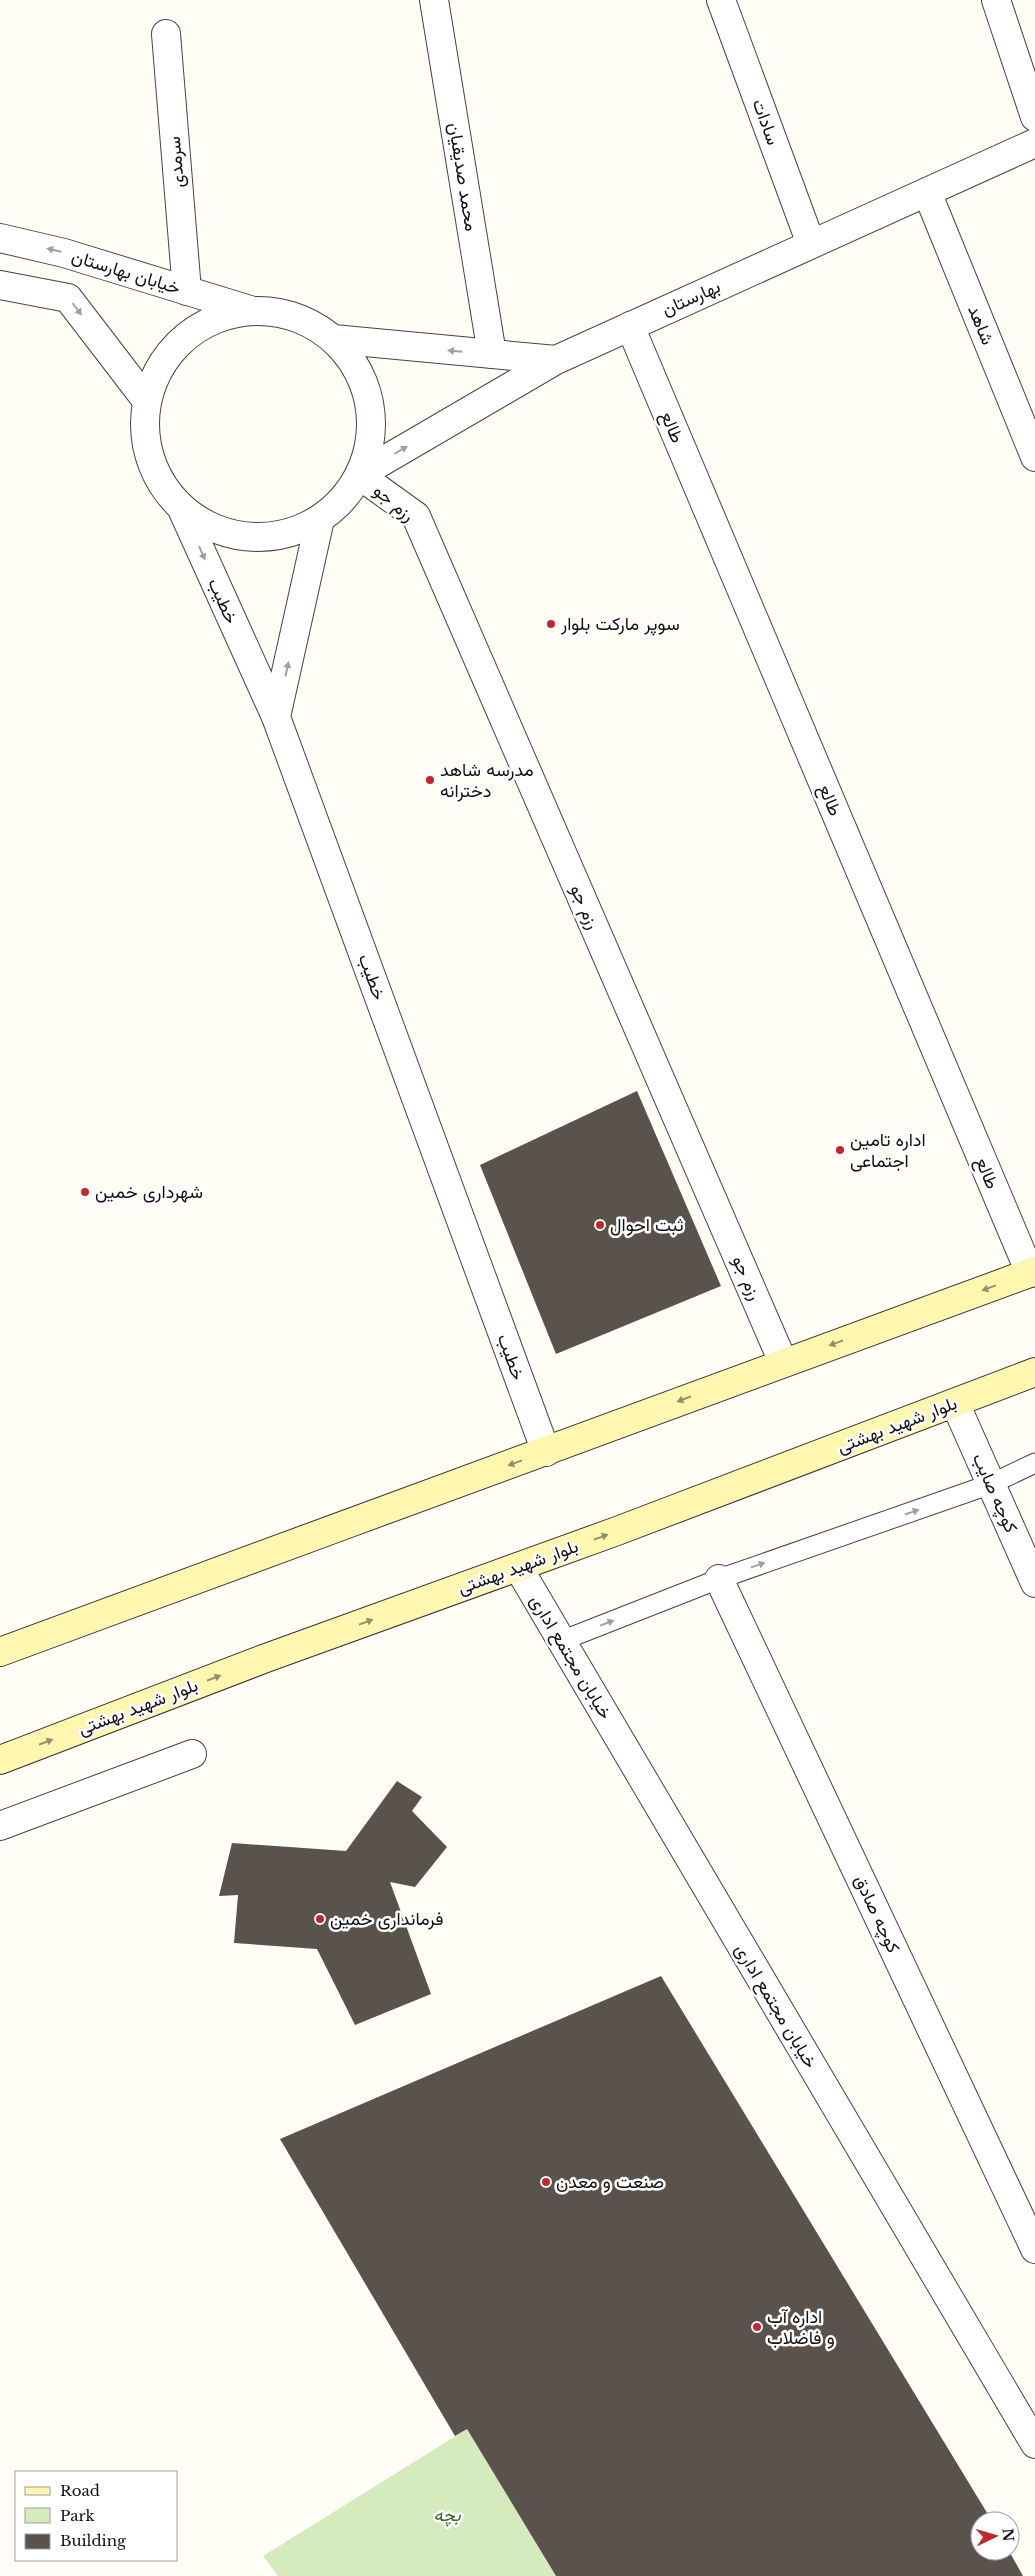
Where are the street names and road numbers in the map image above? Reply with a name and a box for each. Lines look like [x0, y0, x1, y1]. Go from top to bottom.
street label: سادات [748, 96, 784, 148]
street label: محمد صدیقیان [444, 121, 482, 233]
street label: سرمدی [163, 135, 189, 189]
street label: خیابان بهارستان [69, 245, 183, 299]
street label: بهارستان [658, 275, 724, 321]
street label: شاهد [963, 302, 999, 348]
street label: طالع [655, 408, 688, 447]
street label: رزم جو [368, 480, 419, 527]
street label: خطیب [203, 575, 243, 627]
street label: طالع [813, 781, 846, 820]
street label: رزم جو [565, 881, 604, 933]
street label: خطیب [354, 951, 390, 1003]
street label: طالع [970, 1154, 1003, 1193]
street label: رزم جو [727, 1252, 766, 1304]
street label: خطیب [493, 1331, 529, 1383]
street label: بلوار شهید بهشتی [834, 1392, 960, 1458]
street label: کوچه صایب [967, 1450, 1022, 1537]
street label: بلوار شهید بهشتی [455, 1535, 581, 1599]
street label: خیابان مجتمع اداری [524, 1591, 617, 1724]
street label: بلوار شهید بهشتی [75, 1674, 201, 1740]
street label: کوچه صادق [848, 1872, 905, 1957]
street label: خیابان مجتمع اداری [729, 1940, 822, 2073]

